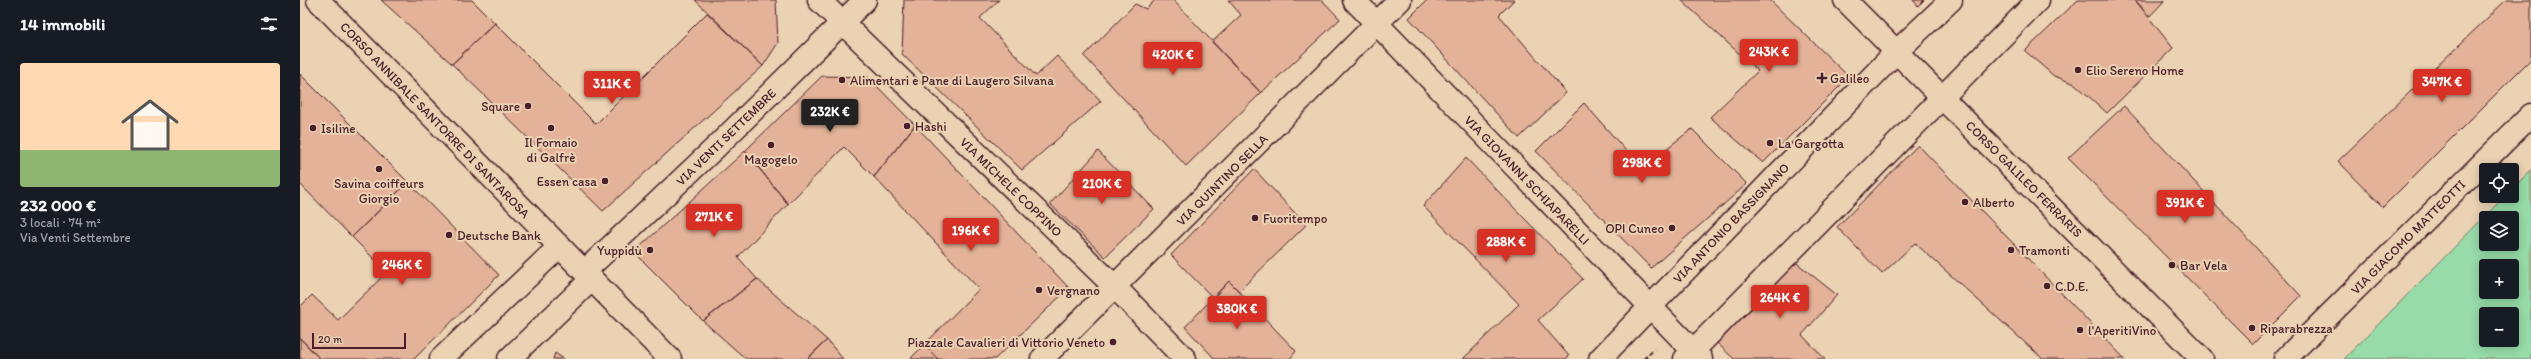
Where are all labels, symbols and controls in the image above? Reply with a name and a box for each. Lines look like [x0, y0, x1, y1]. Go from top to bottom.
icon: filters [258, 13, 280, 35]
text: 14 immobili [20, 14, 105, 34]
street label: CORSO ANNIBALE SANTORRE DI SANTAROSA [337, 19, 533, 222]
pin: 243K € [1736, 39, 1802, 73]
pin: 420K € [1140, 42, 1206, 76]
text: 243K € [1749, 44, 1789, 59]
text: 420K € [1152, 47, 1194, 62]
place label: Elio Sereno Home [2086, 63, 2184, 78]
marker: Elio Sereno Home [2073, 65, 2083, 75]
pin: 347K € [2409, 69, 2475, 103]
pin: 311K € [579, 71, 645, 105]
place label: Galileo [1830, 71, 1870, 86]
place label: Alimentari e Pane di Laugero Silvana [850, 73, 1054, 88]
marker: Galileo [1817, 73, 1827, 83]
text: 347K € [2422, 74, 2462, 89]
marker: Alimentari e Pane di Laugero Silvana [837, 75, 847, 85]
text: 311K € [593, 76, 631, 91]
street label: VIA VENTI SETTEMBRE [673, 85, 779, 189]
icon: home [114, 89, 186, 161]
place label: Square [481, 99, 520, 114]
pin: 232K € [797, 99, 863, 133]
marker: Square [523, 101, 533, 111]
text: 232K € [810, 104, 850, 119]
street label: VIA GIOVANNI SCHIAPARELLI [1461, 112, 1593, 248]
street label: CORSO GALILEO FERRARIS [1963, 118, 2085, 240]
place label: Hashi [915, 119, 947, 134]
place label: Isiline [321, 121, 356, 136]
marker: Hashi [902, 121, 912, 131]
marker: Isiline [308, 123, 318, 133]
marker: Il Fornaio di Galfrè [546, 123, 556, 133]
street label: VIA QUINTINO SELLA [1173, 131, 1271, 229]
street label: VIA MICHELE COPPINO [957, 134, 1065, 240]
place label: Il Fornaio di Galfrè [525, 135, 578, 165]
place label: La Gargotta [1778, 136, 1844, 151]
marker: La Gargotta [1765, 138, 1775, 148]
marker: Magogelo [766, 140, 776, 150]
pin: 298K € [1609, 150, 1675, 184]
place label: Magogelo [744, 152, 798, 167]
text: 298K € [1622, 155, 1662, 170]
street label: VIA ANTONIO BASSIGNANO [1670, 160, 1792, 286]
map controls [2479, 163, 2519, 347]
button: locate [2479, 163, 2519, 203]
marker: Savina coiffeurs Giorgio [374, 164, 384, 174]
pin: 210K € [1069, 171, 1135, 205]
place label: Essen casa [537, 174, 597, 189]
place label: Savina coiffeurs Giorgio [334, 176, 424, 206]
marker: Essen casa [600, 176, 610, 186]
text: 210K € [1082, 176, 1122, 191]
street label: VIA GIACOMO MATTEOTTI [2348, 177, 2468, 297]
pin: 391K € [2152, 190, 2218, 224]
text: 232 000 € [20, 195, 96, 215]
place label: Alberto [1973, 195, 2015, 210]
text: 391K € [2166, 195, 2204, 210]
marker: Alberto [1960, 197, 1970, 207]
pin: 271K € [681, 204, 747, 238]
text: 271K € [695, 209, 733, 224]
place label: Fuoritempo [1263, 211, 1328, 226]
button: layers [2479, 211, 2519, 251]
marker: Fuoritempo [1250, 213, 1260, 223]
text: 3 locali · 74 m² [20, 215, 101, 230]
pin: 196K € [938, 218, 1004, 252]
place label: OPI Cuneo [1605, 221, 1664, 236]
text: 196K € [952, 223, 990, 238]
marker: OPI Cuneo [1667, 223, 1677, 233]
place label: Deutsche Bank [457, 228, 541, 243]
pin: 288K € [1473, 229, 1539, 263]
text: Via Venti Settembre [20, 230, 131, 245]
marker: Deutsche Bank [444, 230, 454, 240]
text: 288K € [1486, 234, 1526, 249]
place label: Yuppidù [597, 243, 642, 258]
place label: Tramonti [2019, 243, 2070, 258]
marker: Yuppidù [645, 245, 655, 255]
marker: Tramonti [2006, 245, 2016, 255]
pin: 246K € [369, 252, 435, 286]
text: 246K € [382, 257, 422, 272]
place label: Bar Vela [2180, 258, 2228, 273]
button: + [2479, 259, 2519, 299]
marker: Bar Vela [2167, 260, 2177, 270]
place label: C.D.E. [2055, 279, 2088, 294]
marker: C.D.E. [2042, 281, 2052, 291]
place label: Vergnano [1047, 283, 1100, 298]
marker: Vergnano [1034, 285, 1044, 295]
pin: 264K € [1747, 285, 1813, 319]
text: 264K € [1760, 290, 1800, 305]
pin: 380K € [1204, 296, 1270, 330]
text: 380K € [1217, 301, 1257, 316]
button: − [2479, 307, 2519, 347]
place label: Riparabrezza [2260, 321, 2333, 336]
place label: l'AperitiVino [2088, 323, 2157, 338]
marker: Riparabrezza [2247, 323, 2257, 333]
marker: l'AperitiVino [2075, 325, 2085, 335]
scale bar [312, 331, 406, 350]
text: 20 m [318, 333, 342, 346]
place label: Piazzale Cavalieri di Vittorio Veneto [907, 335, 1105, 350]
marker: Piazzale Cavalieri di Vittorio Veneto [1108, 337, 1118, 347]

